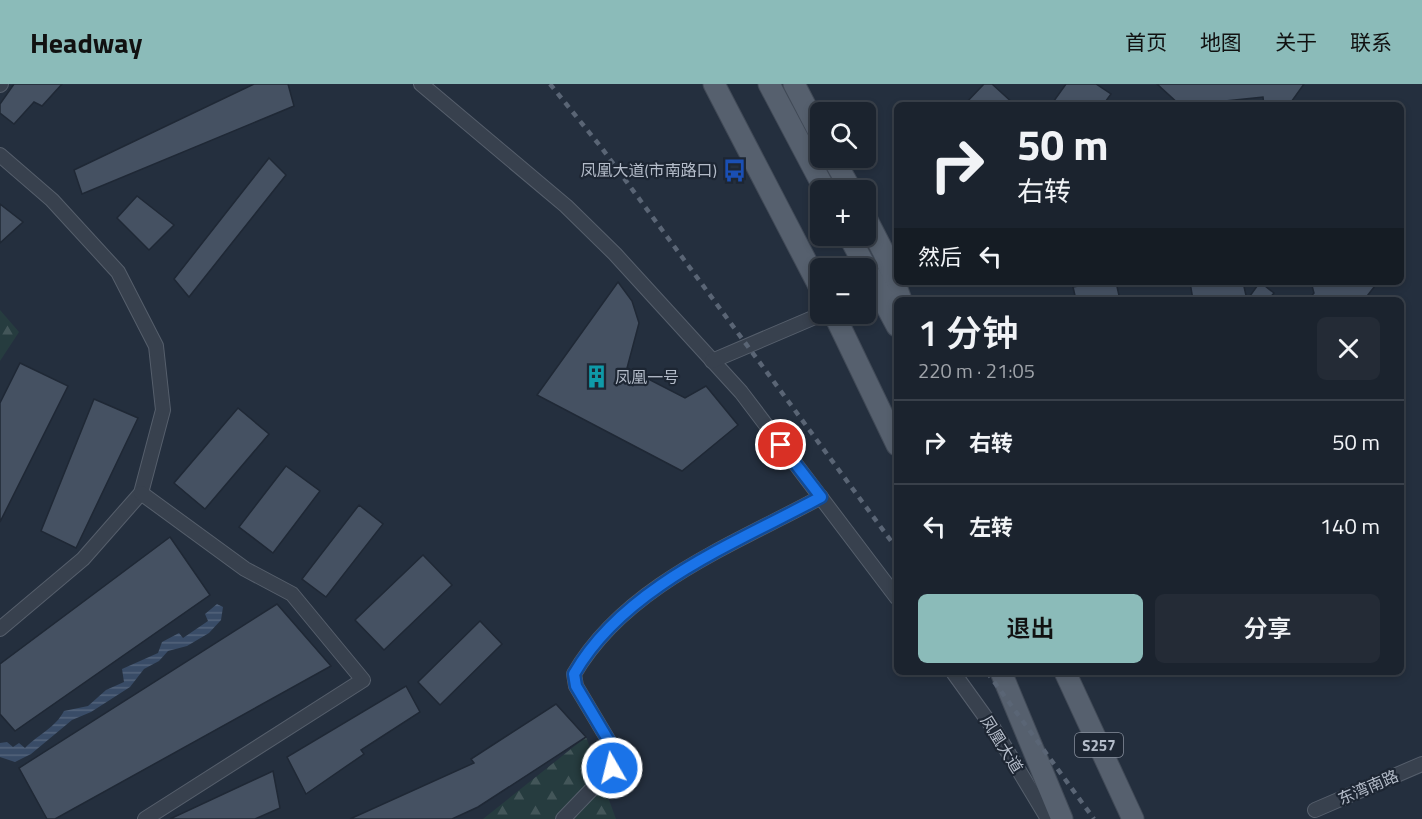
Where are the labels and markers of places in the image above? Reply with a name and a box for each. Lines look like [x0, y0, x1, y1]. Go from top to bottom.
bus stop icon: 凤凰大道(市南路口) [722, 157, 748, 183]
place label: 凤凰大道(市南路口) [581, 158, 717, 182]
building icon: 凤凰一号 [584, 364, 610, 390]
place label: 凤凰一号 [615, 365, 679, 389]
pin [755, 419, 806, 470]

